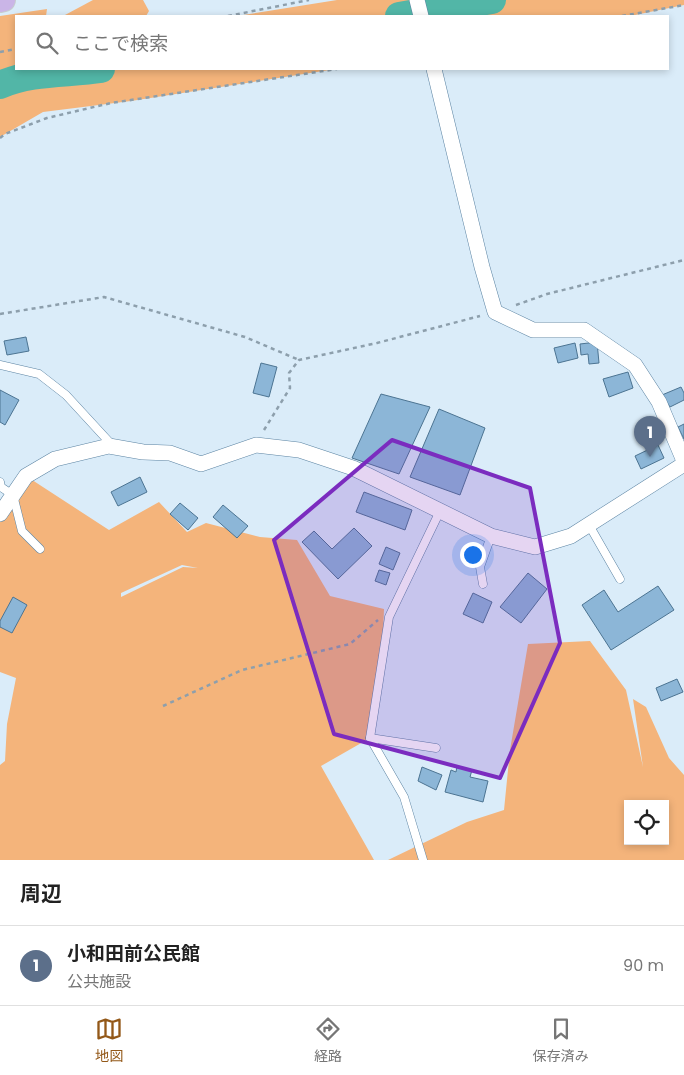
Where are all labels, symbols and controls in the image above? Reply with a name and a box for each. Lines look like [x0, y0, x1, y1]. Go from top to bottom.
search box [15, 15, 669, 70]
icon: search [33, 29, 61, 57]
text: ここで検索 [73, 30, 168, 57]
pin: 1 [634, 416, 666, 457]
your location [460, 542, 486, 568]
map controls [624, 800, 669, 845]
button: locate [624, 800, 669, 845]
text: 周辺 [20, 879, 62, 908]
text: 小和田前公民館 [67, 940, 200, 967]
text: 1 [33, 954, 39, 977]
text: 90 m [623, 954, 664, 977]
text: 公共施設 [67, 970, 131, 993]
tab: 地図 [95, 1015, 123, 1067]
tab: 経路 [314, 1015, 342, 1067]
tab: 保存済み [533, 1015, 589, 1067]

